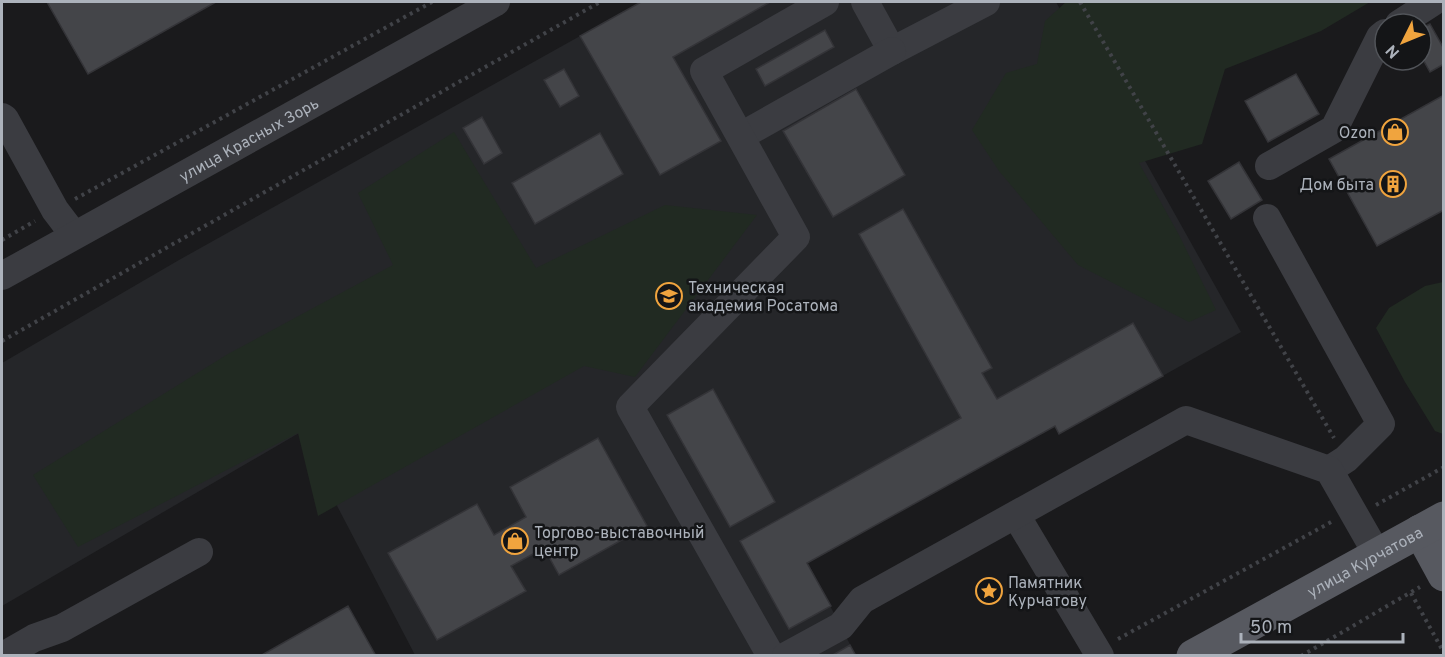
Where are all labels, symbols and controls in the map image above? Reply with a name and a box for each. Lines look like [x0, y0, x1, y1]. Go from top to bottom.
north arrow [1373, 12, 1433, 72]
text: N [1382, 40, 1405, 62]
street label: улица Красных Зорь [176, 94, 323, 188]
shop icon: Ozon [1380, 117, 1410, 147]
place label: Ozon [1339, 124, 1376, 144]
building icon: Дом быта [1378, 169, 1408, 199]
place label: Дом быта [1299, 176, 1374, 196]
place label: Техническая академия Росатома [688, 279, 838, 317]
school or university icon: Техническая академия Росатома [654, 281, 684, 311]
street label: улица Курчатова [1304, 523, 1427, 603]
place label: Торгово-выставочный центр [534, 524, 704, 562]
shop icon: Торгово-выставочный центр [500, 526, 530, 556]
place label: Памятник Курчатову [1008, 574, 1087, 612]
place icon: Памятник Курчатову [974, 576, 1004, 606]
scale bar [1241, 606, 1403, 644]
text: 50 m [1250, 617, 1292, 640]

